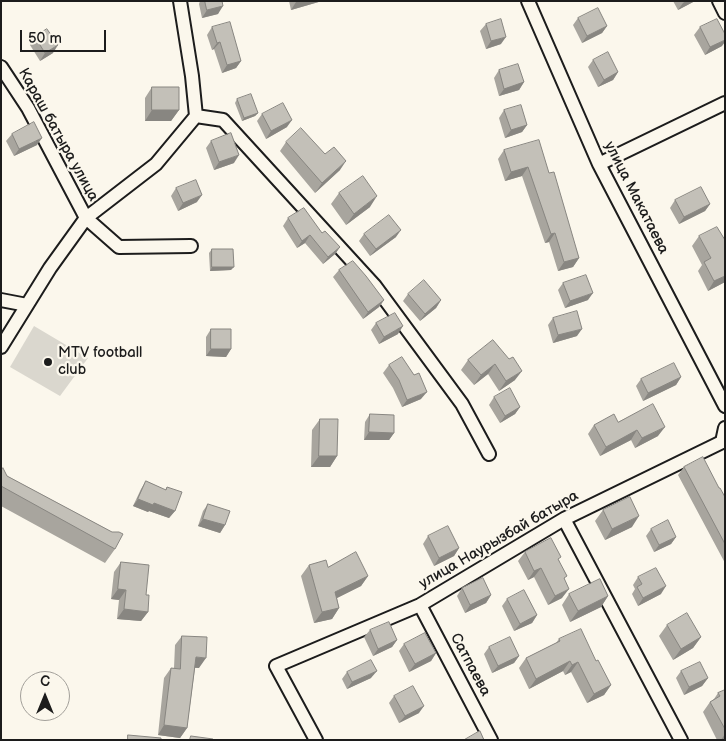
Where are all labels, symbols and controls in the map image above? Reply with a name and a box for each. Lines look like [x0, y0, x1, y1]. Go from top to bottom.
scale bar [22, 20, 109, 52]
text: 50 m [28, 29, 62, 48]
street label: Караш батыра улица [14, 65, 102, 205]
street label: улица Макатаева [600, 139, 672, 257]
place label: MTV football club [58, 344, 142, 379]
marker: MTV football club [42, 356, 54, 368]
street label: улица Наурызбай батыра [416, 487, 582, 593]
street label: Сатпаева [446, 630, 494, 700]
north arrow [20, 671, 70, 721]
text: С [40, 673, 50, 690]

